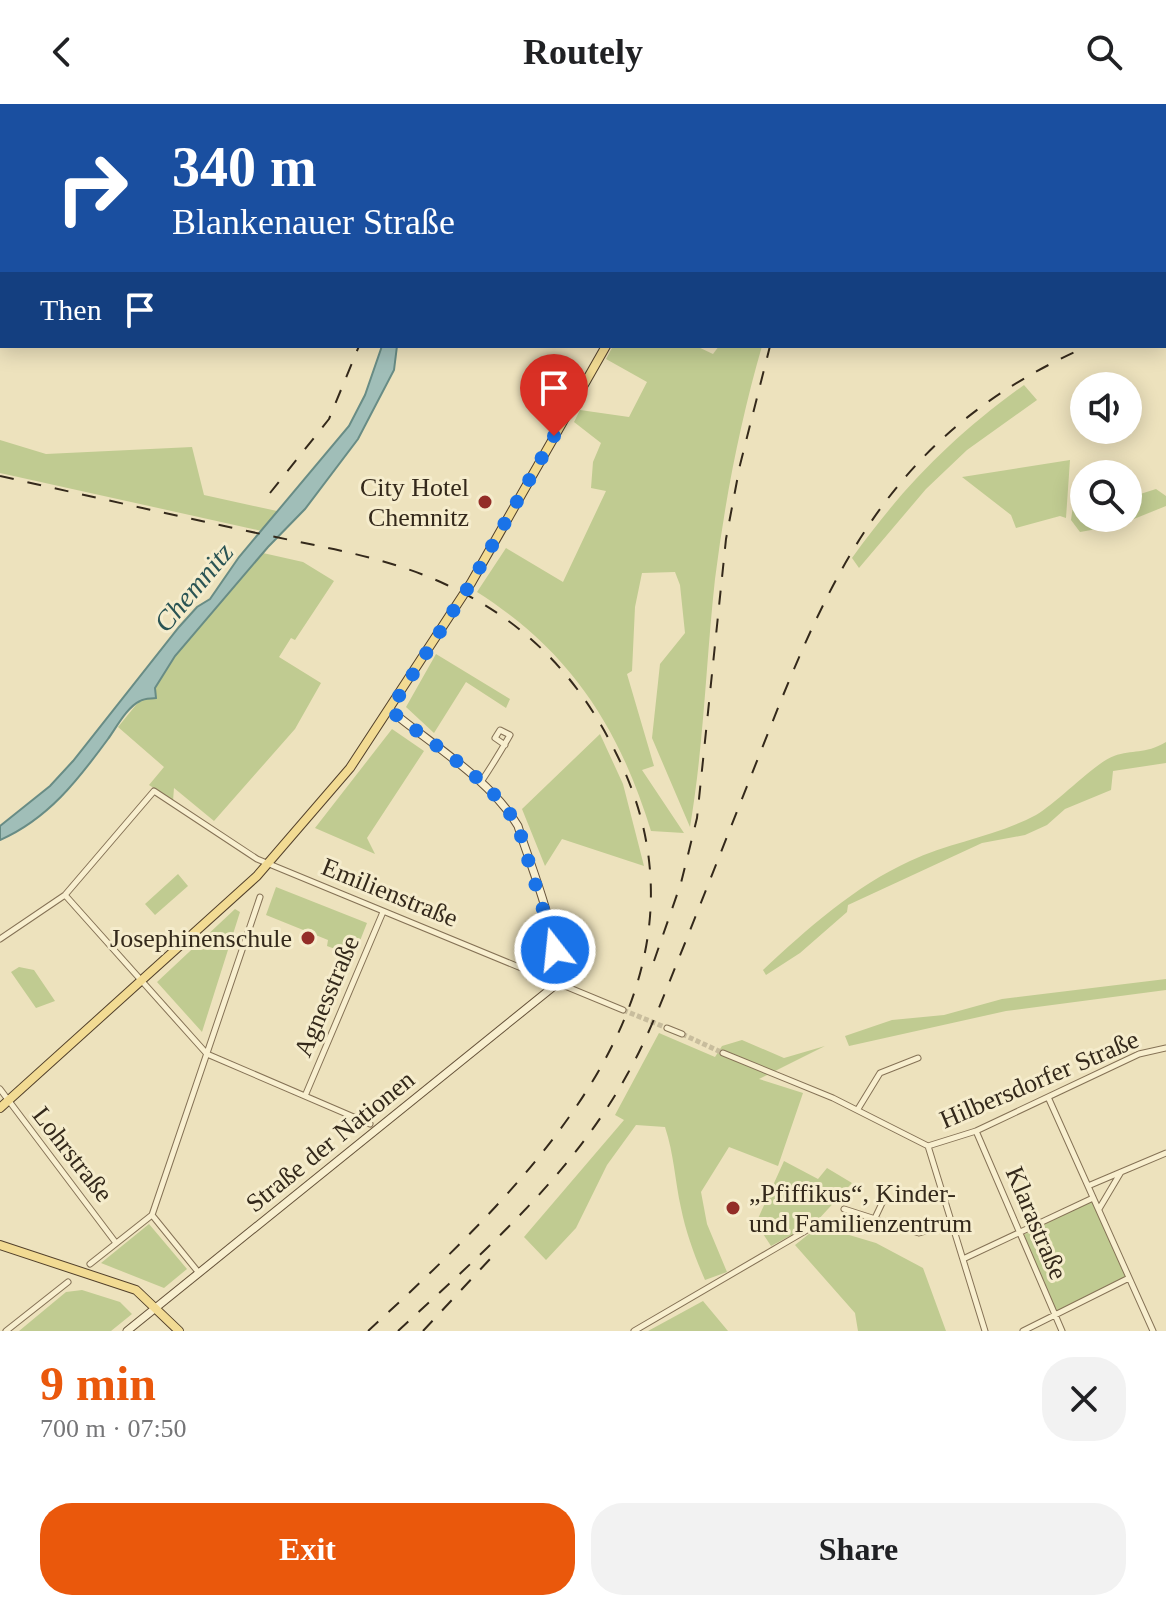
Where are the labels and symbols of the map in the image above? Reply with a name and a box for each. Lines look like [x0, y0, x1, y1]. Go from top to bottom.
pin [520, 354, 588, 436]
place label: City Hotel Chemnitz [360, 473, 469, 532]
marker: City Hotel Chemnitz [476, 493, 494, 511]
water label: Chemnitz [148, 537, 239, 638]
street label: Emilienstraße [317, 852, 462, 933]
position arrow [513, 908, 597, 992]
place label: Josephinenschule [110, 924, 292, 953]
marker: Josephinenschule [299, 929, 317, 947]
street label: Agnesstraße [288, 931, 365, 1061]
street label: Hilbersdorfer Straße [936, 1025, 1143, 1134]
street label: Straße der Nationen [240, 1065, 420, 1218]
street label: Lohrstraße [27, 1101, 119, 1208]
street label: Klarastraße [1000, 1162, 1073, 1284]
place label: „Pfiffikus“, Kinder- und Familienzentrum [749, 1179, 972, 1238]
marker: „Pfiffikus“, Kinder- und Familienzentrum [724, 1199, 742, 1217]

